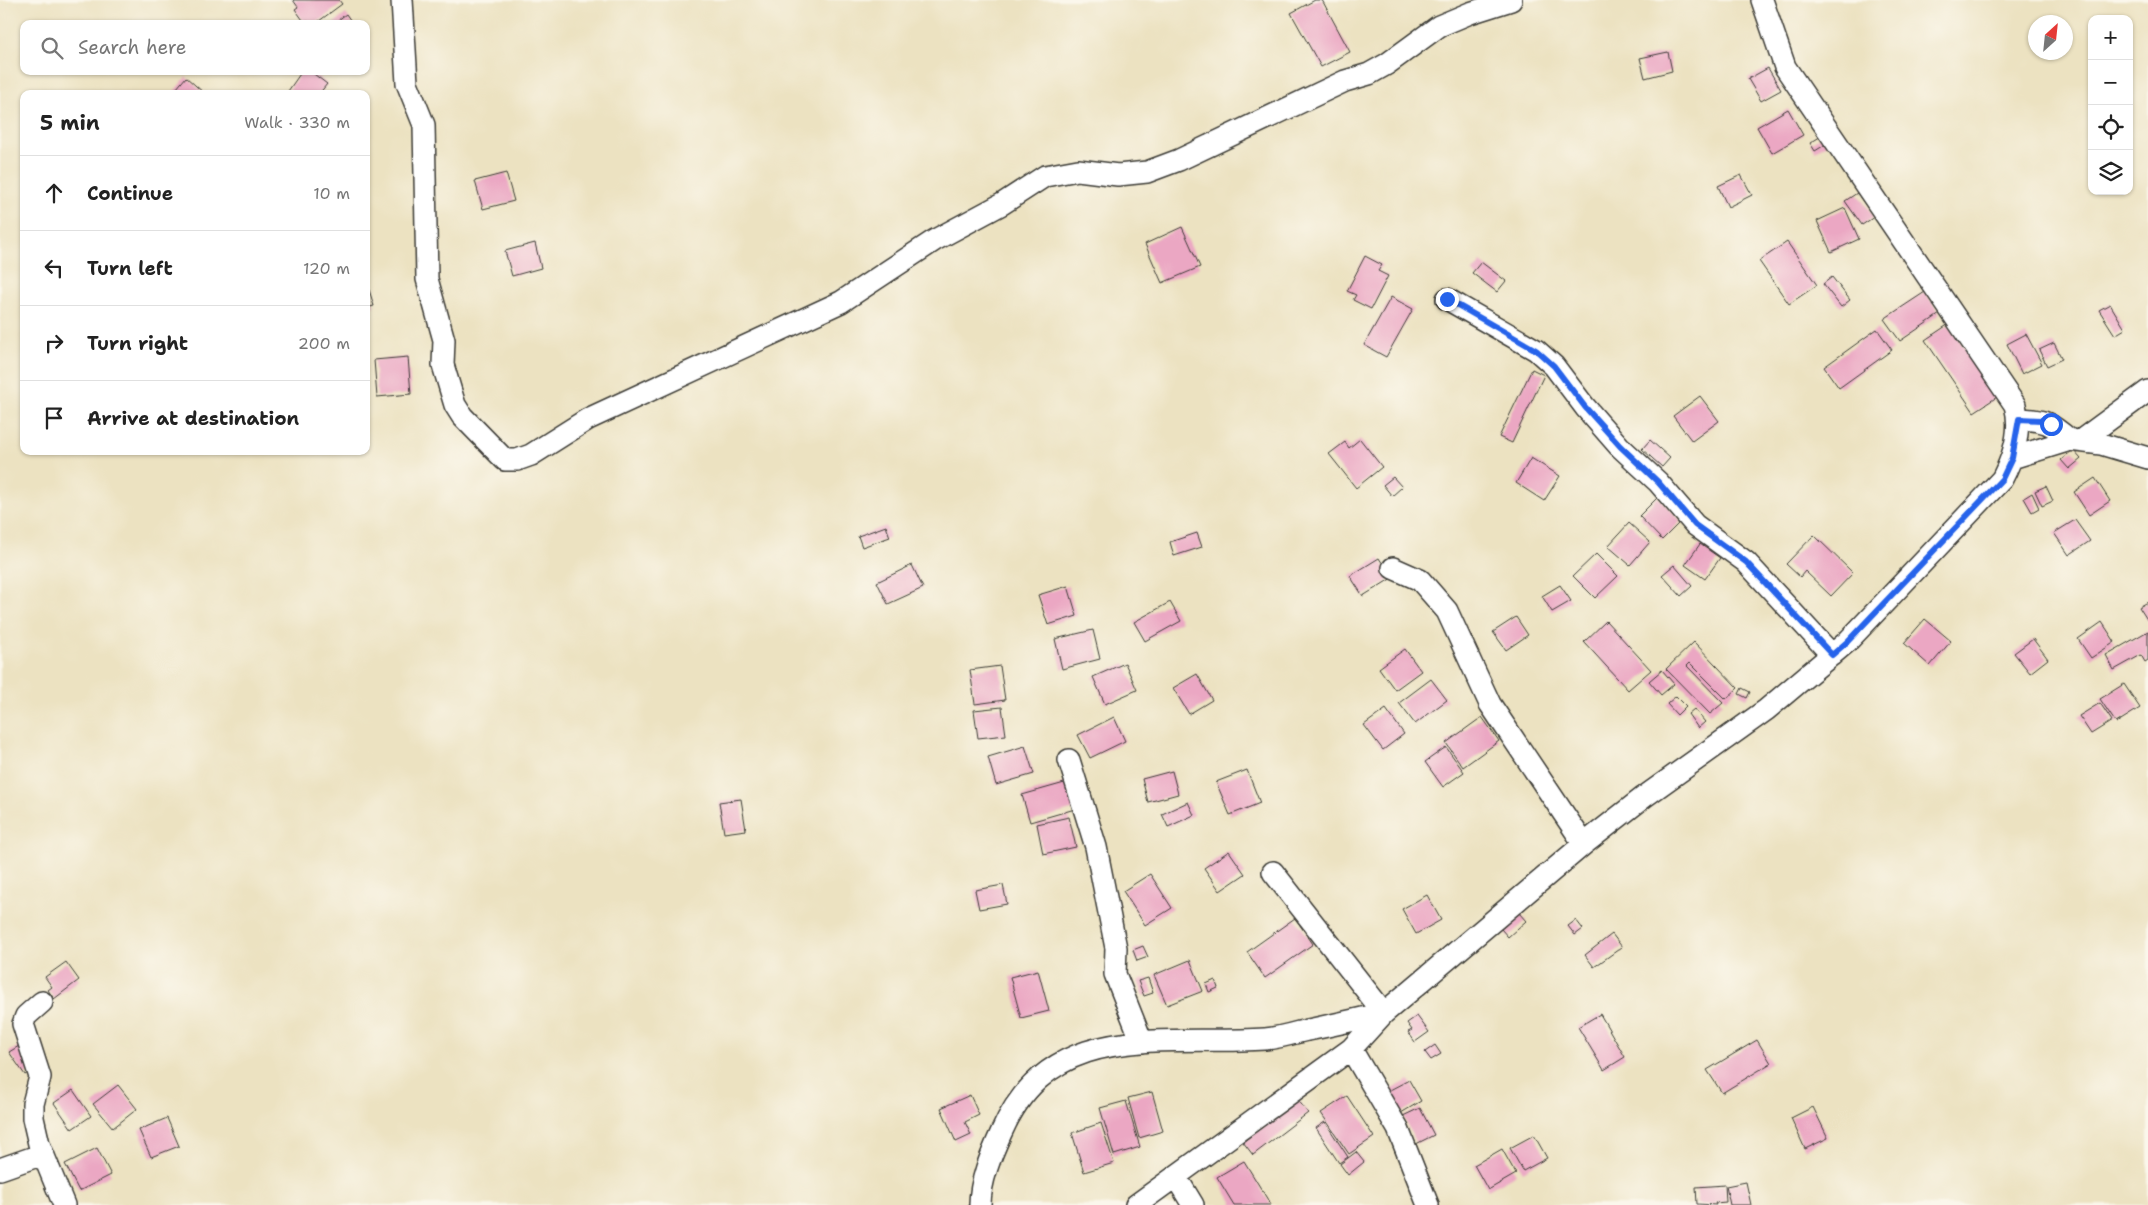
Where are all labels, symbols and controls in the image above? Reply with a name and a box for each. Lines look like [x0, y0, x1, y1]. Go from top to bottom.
north arrow [2028, 15, 2073, 60]
map controls [2088, 15, 2133, 195]
button: + [2088, 15, 2133, 60]
search box [20, 20, 370, 75]
icon: search [38, 34, 66, 62]
text: Search here [78, 35, 187, 60]
button: − [2088, 60, 2133, 105]
button: locate [2088, 105, 2133, 150]
text: 5 min [40, 109, 100, 137]
text: Walk · 330 m [244, 112, 350, 133]
button: layers [2088, 150, 2133, 195]
icon: ahead [40, 179, 68, 207]
text: Continue [87, 181, 173, 206]
text: 10 m [313, 183, 350, 204]
icon: left [40, 254, 68, 282]
text: Turn left [87, 256, 173, 281]
text: 120 m [303, 258, 350, 279]
route end [1436, 288, 1459, 311]
icon: right [40, 329, 68, 357]
text: Turn right [87, 331, 188, 356]
text: 200 m [298, 333, 350, 354]
icon: arrive [40, 404, 68, 432]
text: Arrive at destination [87, 406, 299, 431]
route start [2040, 413, 2063, 436]

